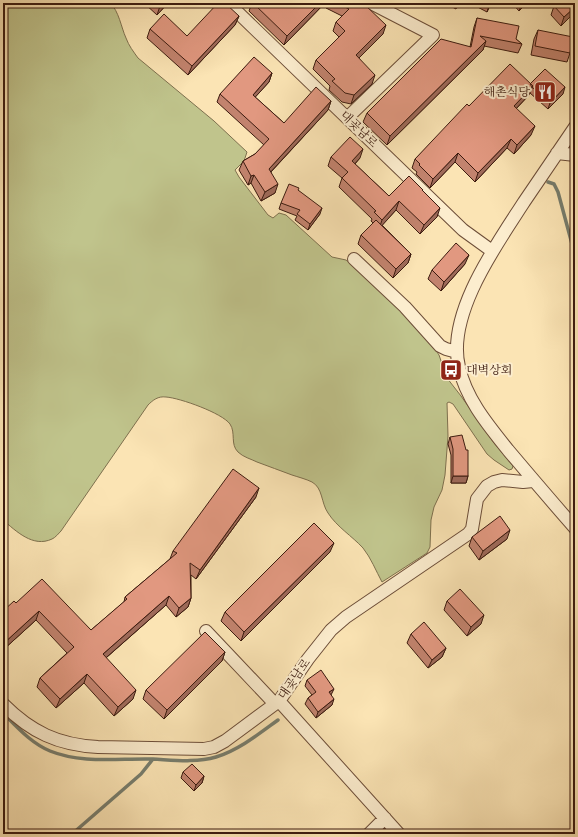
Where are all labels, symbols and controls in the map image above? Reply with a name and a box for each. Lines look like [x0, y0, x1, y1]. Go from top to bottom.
restaurant icon: 해촌식당 [532, 79, 558, 105]
place label: 해촌식당 [484, 85, 530, 99]
street label: 대곶남로 [337, 108, 381, 150]
bus stop icon: 대벽상회 [438, 357, 464, 383]
place label: 대벽상회 [466, 363, 512, 377]
street label: 대곶남로 [275, 656, 313, 702]

